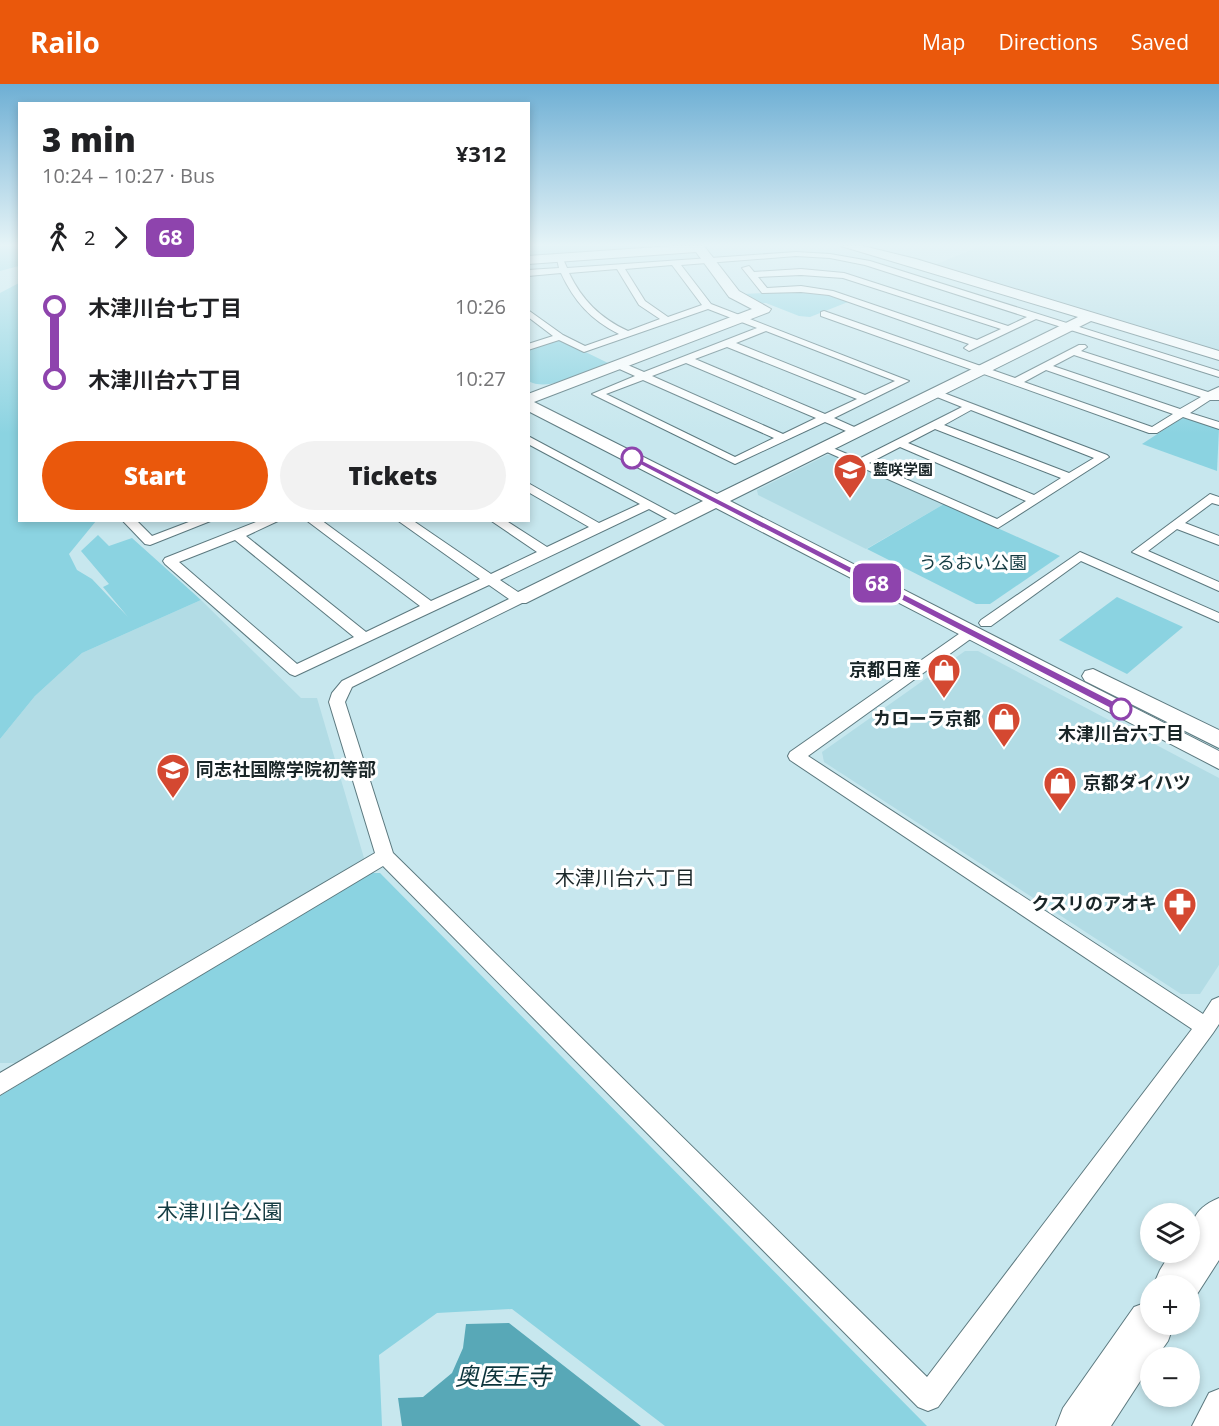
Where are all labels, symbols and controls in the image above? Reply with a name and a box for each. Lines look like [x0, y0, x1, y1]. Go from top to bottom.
text: Railo [30, 23, 100, 61]
text: Map [922, 28, 965, 56]
text: Directions [998, 28, 1098, 56]
text: Saved [1131, 28, 1189, 56]
text: 3 min [42, 117, 136, 162]
text: ¥312 [456, 138, 506, 168]
text: 10:24 – 10:27 · Bus [42, 162, 215, 189]
icon: walk [42, 221, 75, 254]
icon: forward [104, 221, 137, 254]
text: 68 [158, 223, 182, 251]
text: 2 [84, 224, 95, 251]
text: 木津川台七丁目 [88, 292, 242, 322]
text: 10:26 [455, 293, 506, 320]
text: 木津川台六丁目 [88, 364, 242, 394]
text: 10:27 [455, 365, 506, 392]
button: Start [42, 441, 268, 510]
button: Tickets [280, 441, 506, 510]
unlabelled marker [621, 447, 643, 469]
school or university icon: 藍咲学園 [832, 452, 868, 499]
place label: 藍咲学園 [873, 459, 933, 479]
park label: うるおい公園 [919, 550, 1027, 574]
line badge: 68 [850, 564, 904, 602]
text: 68 [865, 569, 889, 597]
shop icon: 京都日産 [926, 652, 962, 699]
place label: 京都日産 [849, 657, 921, 681]
marker: 木津川台六丁目 [1110, 698, 1132, 720]
shop icon: カローラ京都 [986, 701, 1022, 748]
place label: カローラ京都 [873, 706, 981, 730]
place label: 木津川台六丁目 [1058, 721, 1184, 745]
school or university icon: 同志社国際学院初等部 [155, 752, 191, 799]
place label: 同志社国際学院初等部 [196, 757, 376, 781]
shop icon: 京都ダイハツ [1042, 765, 1078, 812]
place label: 京都ダイハツ [1083, 770, 1191, 794]
district label: 木津川台六丁目 [555, 864, 695, 891]
pharmacy icon: クスリのアオキ [1162, 886, 1198, 933]
place label: クスリのアオキ [1032, 891, 1157, 915]
park label: 木津川台公園 [157, 1197, 283, 1225]
map controls [1140, 1203, 1200, 1407]
button: layers [1140, 1203, 1200, 1263]
button: + [1140, 1275, 1200, 1335]
button: − [1140, 1347, 1200, 1407]
water label: 奥医王寺 [455, 1359, 553, 1392]

